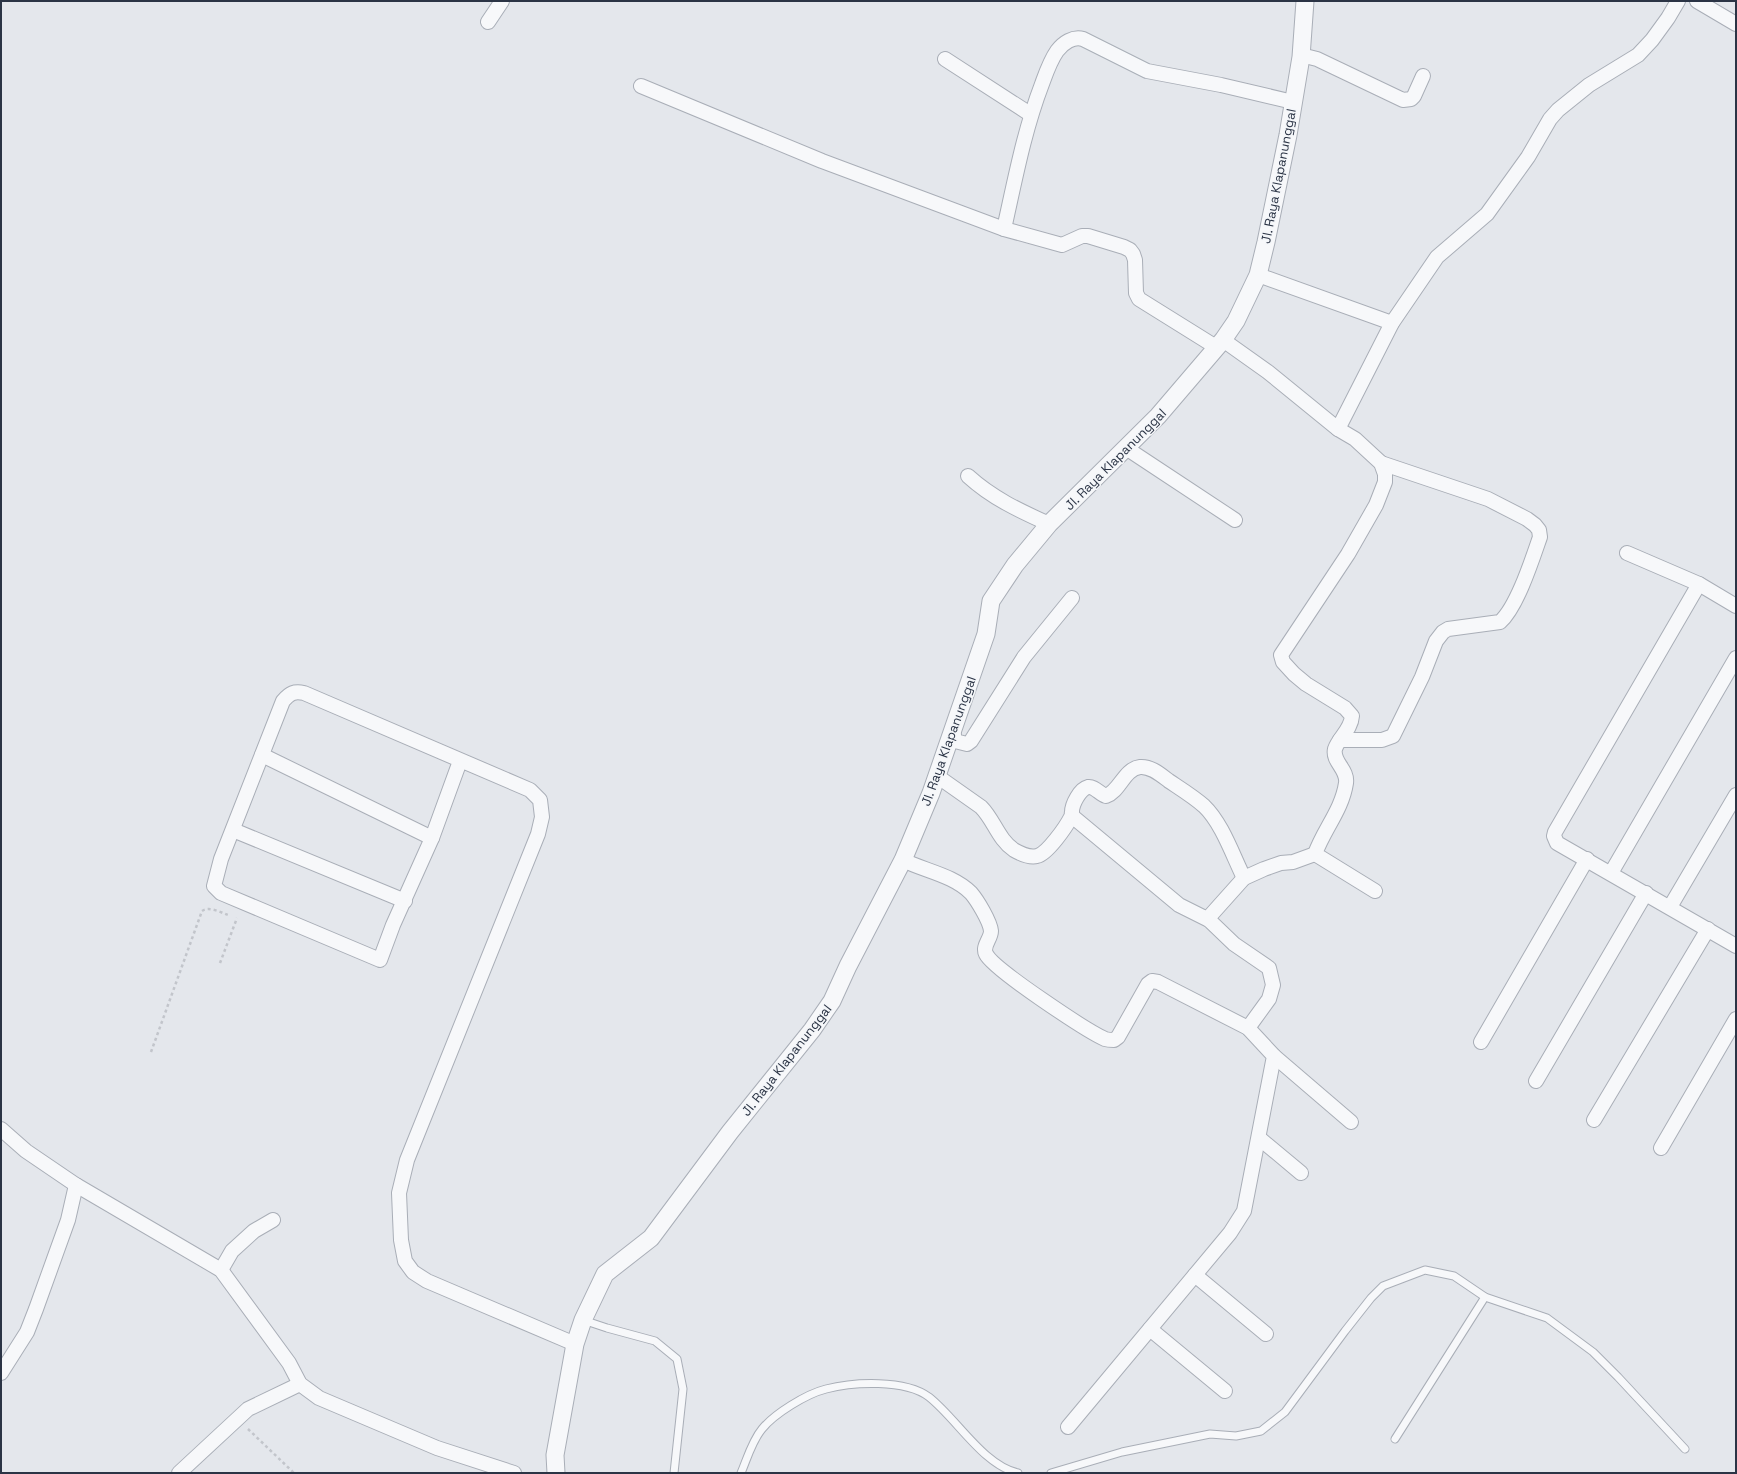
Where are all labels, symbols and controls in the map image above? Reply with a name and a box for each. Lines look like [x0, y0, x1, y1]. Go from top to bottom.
street label: Jl. Raya Klapanunggal [1257, 107, 1300, 245]
street label: Jl. Raya Klapanunggal [1061, 405, 1170, 514]
street label: Jl. Raya Klapanunggal [917, 674, 980, 808]
street label: Jl. Raya Klapanunggal [738, 1001, 835, 1120]

